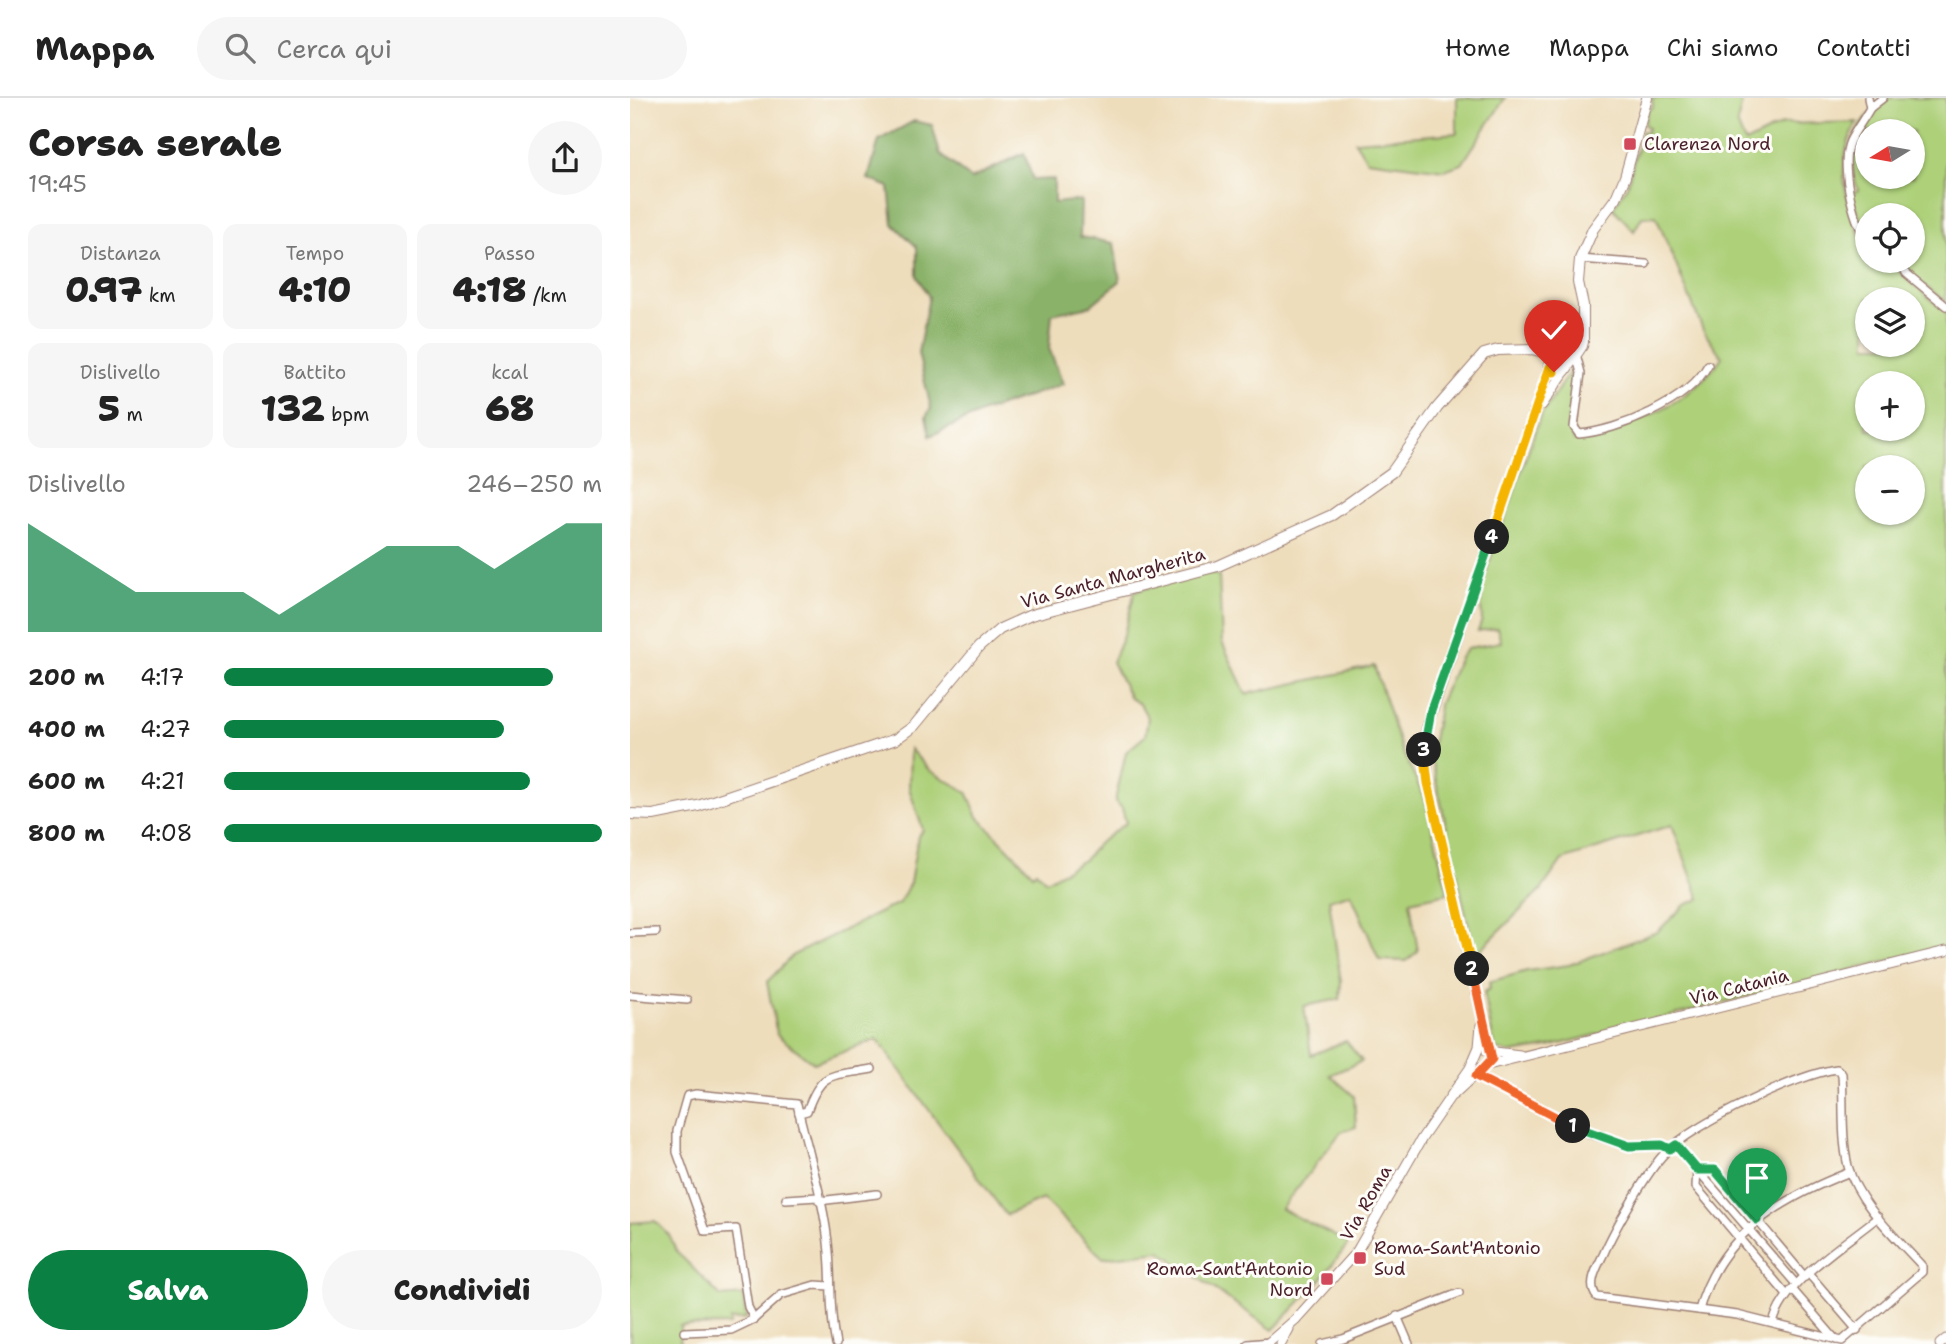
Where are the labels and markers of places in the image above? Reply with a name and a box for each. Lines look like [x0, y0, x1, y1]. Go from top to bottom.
place label: Clarenza Nord [1644, 132, 1771, 156]
marker: Clarenza Nord [1622, 136, 1638, 152]
pin [1524, 300, 1584, 372]
pin: 4 [1474, 520, 1510, 555]
pin: 3 [1406, 732, 1442, 768]
pin: 2 [1454, 952, 1490, 986]
pin: 1 [1556, 1108, 1590, 1144]
pin [1727, 1148, 1787, 1220]
place label: Roma-Sant'Antonio Sud [1374, 1236, 1541, 1281]
marker: Roma-Sant'Antonio Sud [1352, 1250, 1368, 1266]
place label: Roma-Sant'Antonio Nord [1146, 1257, 1313, 1302]
marker: Roma-Sant'Antonio Nord [1319, 1271, 1335, 1287]

